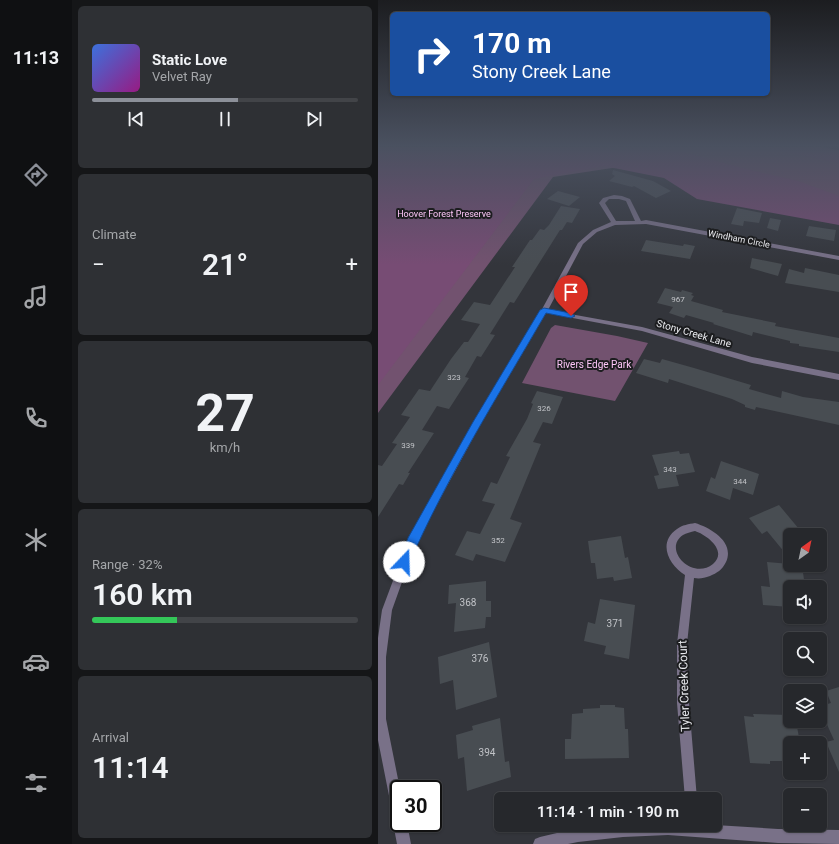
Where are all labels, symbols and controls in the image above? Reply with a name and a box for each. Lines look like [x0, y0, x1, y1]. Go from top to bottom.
text: 170 m [472, 27, 551, 60]
icon: right [406, 28, 458, 80]
text: 11:13 [13, 47, 59, 68]
text: Static Love [152, 51, 227, 69]
text: Stony Creek Lane [472, 61, 611, 82]
text: Velvet Ray [152, 69, 212, 84]
icon: previous [125, 108, 147, 130]
icon: pause [214, 108, 236, 130]
icon: next [303, 108, 325, 130]
icon: directions [22, 161, 50, 189]
park label: Hoover Forest Preserve [397, 209, 491, 219]
text: Climate [92, 227, 136, 242]
street label: Windham Circle [707, 228, 771, 250]
text: 21° [202, 247, 248, 282]
text: − [92, 252, 105, 277]
text: + [346, 252, 358, 277]
pin [554, 275, 588, 316]
icon: arrive [560, 281, 582, 303]
icon: music [22, 283, 50, 311]
house number: 967 [671, 295, 685, 304]
street label: Stony Creek Lane [655, 318, 732, 349]
park label: Rivers Edge Park [557, 359, 632, 370]
house number: 323 [447, 373, 461, 382]
text: 27 [195, 383, 255, 444]
icon: phone [22, 404, 50, 432]
house number: 326 [537, 404, 551, 413]
text: km/h [210, 440, 240, 455]
house number: 339 [401, 441, 415, 450]
house number: 343 [663, 465, 677, 474]
house number: 344 [733, 477, 747, 486]
icon: climate [22, 526, 50, 554]
north arrow [783, 528, 827, 572]
map controls [783, 528, 827, 832]
house number: 352 [491, 536, 505, 545]
position arrow [383, 541, 425, 583]
text: Range · 32% [92, 557, 162, 572]
text: 160 km [92, 577, 193, 612]
button: sound [783, 580, 827, 624]
house number: 368 [460, 597, 477, 608]
house number: 371 [607, 618, 623, 629]
button: search [783, 632, 827, 676]
street label: Tyler Creek Court [675, 640, 693, 732]
icon: car [22, 648, 50, 676]
house number: 376 [472, 653, 489, 664]
button: layers [783, 684, 827, 728]
text: Arrival [92, 730, 129, 745]
button: + [783, 736, 827, 780]
house number: 394 [479, 747, 496, 758]
text: 11:14 [92, 750, 169, 785]
icon: filters [22, 769, 50, 797]
speed limit sign: 30 [390, 780, 442, 832]
button: − [783, 788, 827, 832]
text: 11:14 · 1 min · 190 m [537, 803, 679, 821]

